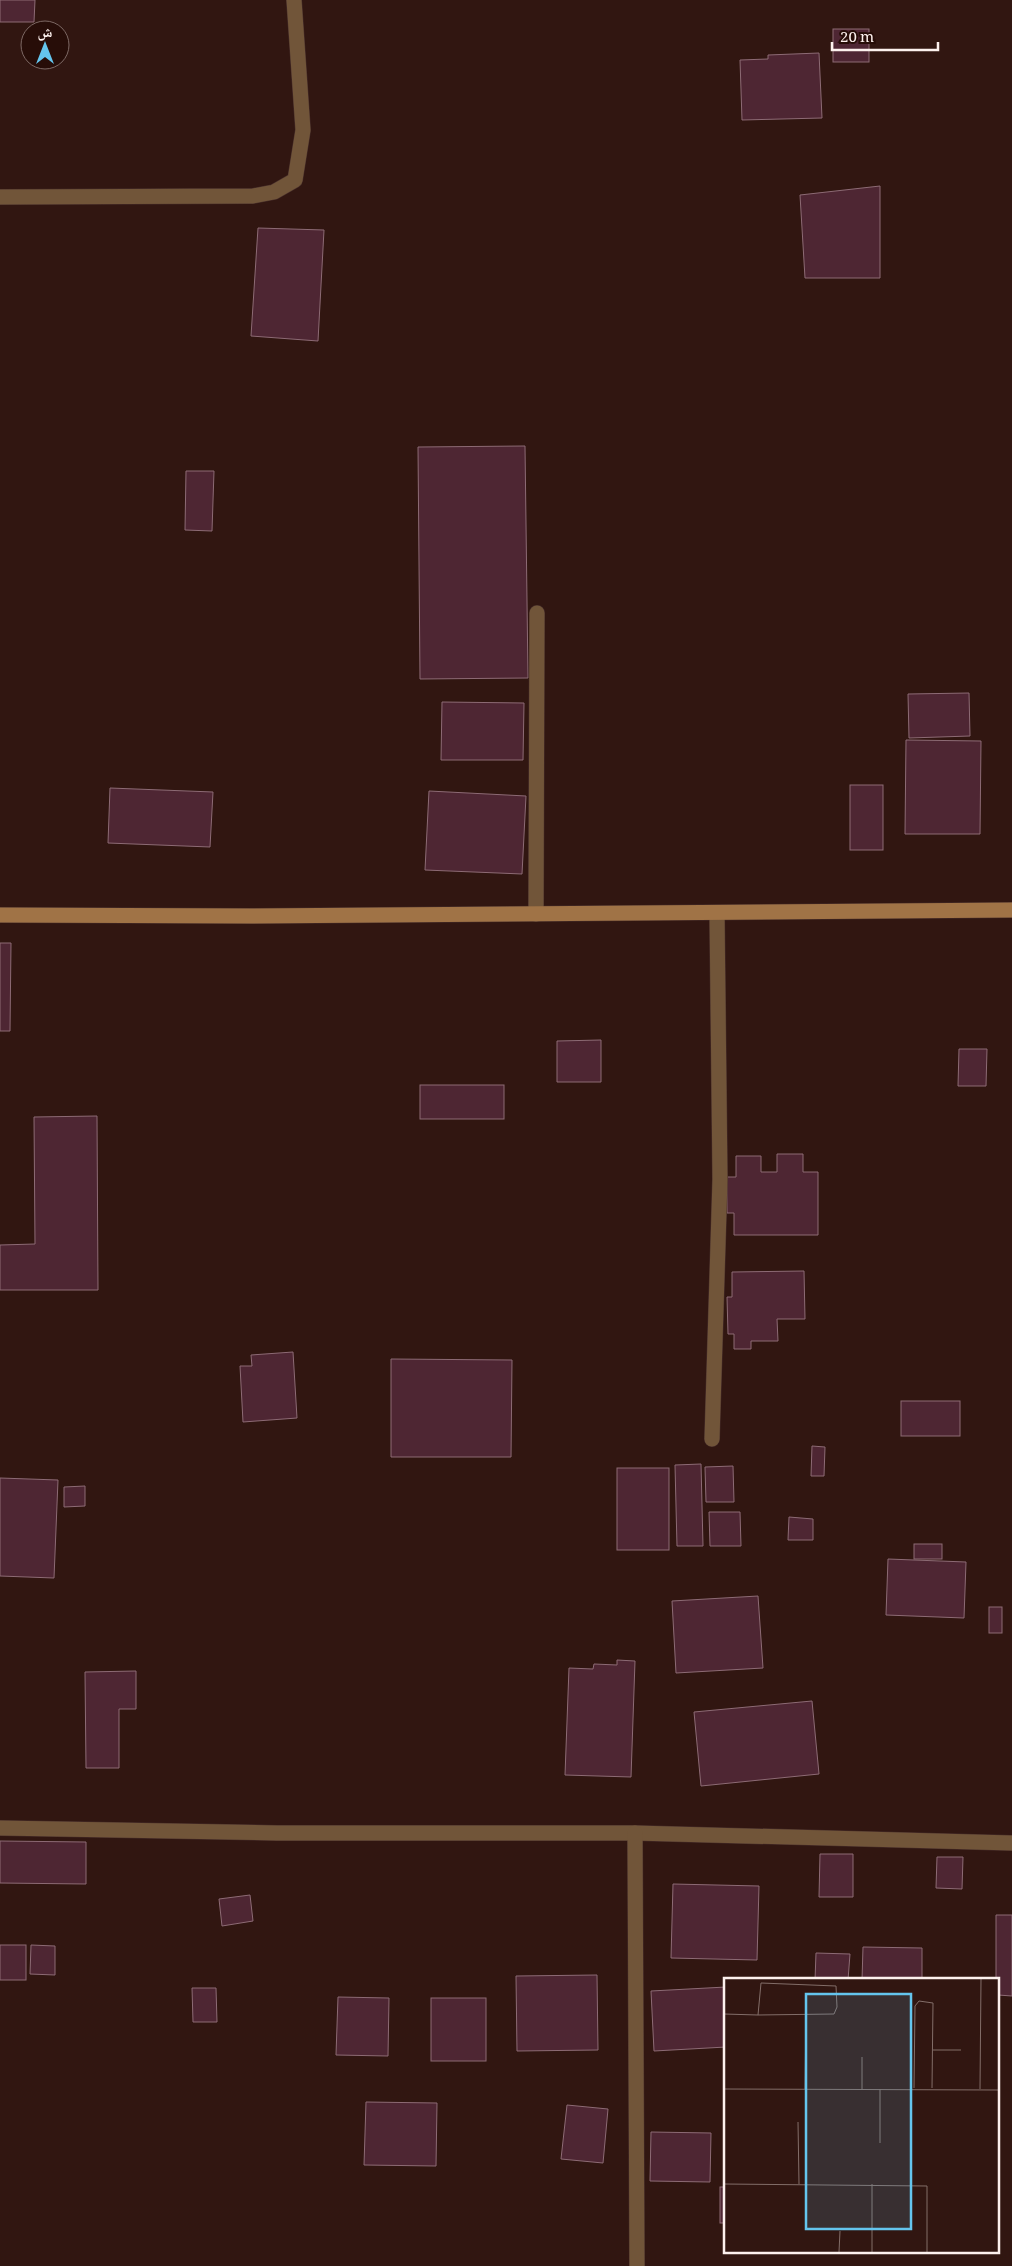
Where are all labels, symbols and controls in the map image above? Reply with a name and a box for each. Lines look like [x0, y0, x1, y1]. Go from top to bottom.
north arrow [20, 20, 70, 70]
scale bar [832, 20, 938, 52]
text: ش [38, 22, 53, 46]
text: 20 m [840, 26, 874, 52]
inset map [724, 1978, 1000, 2254]

